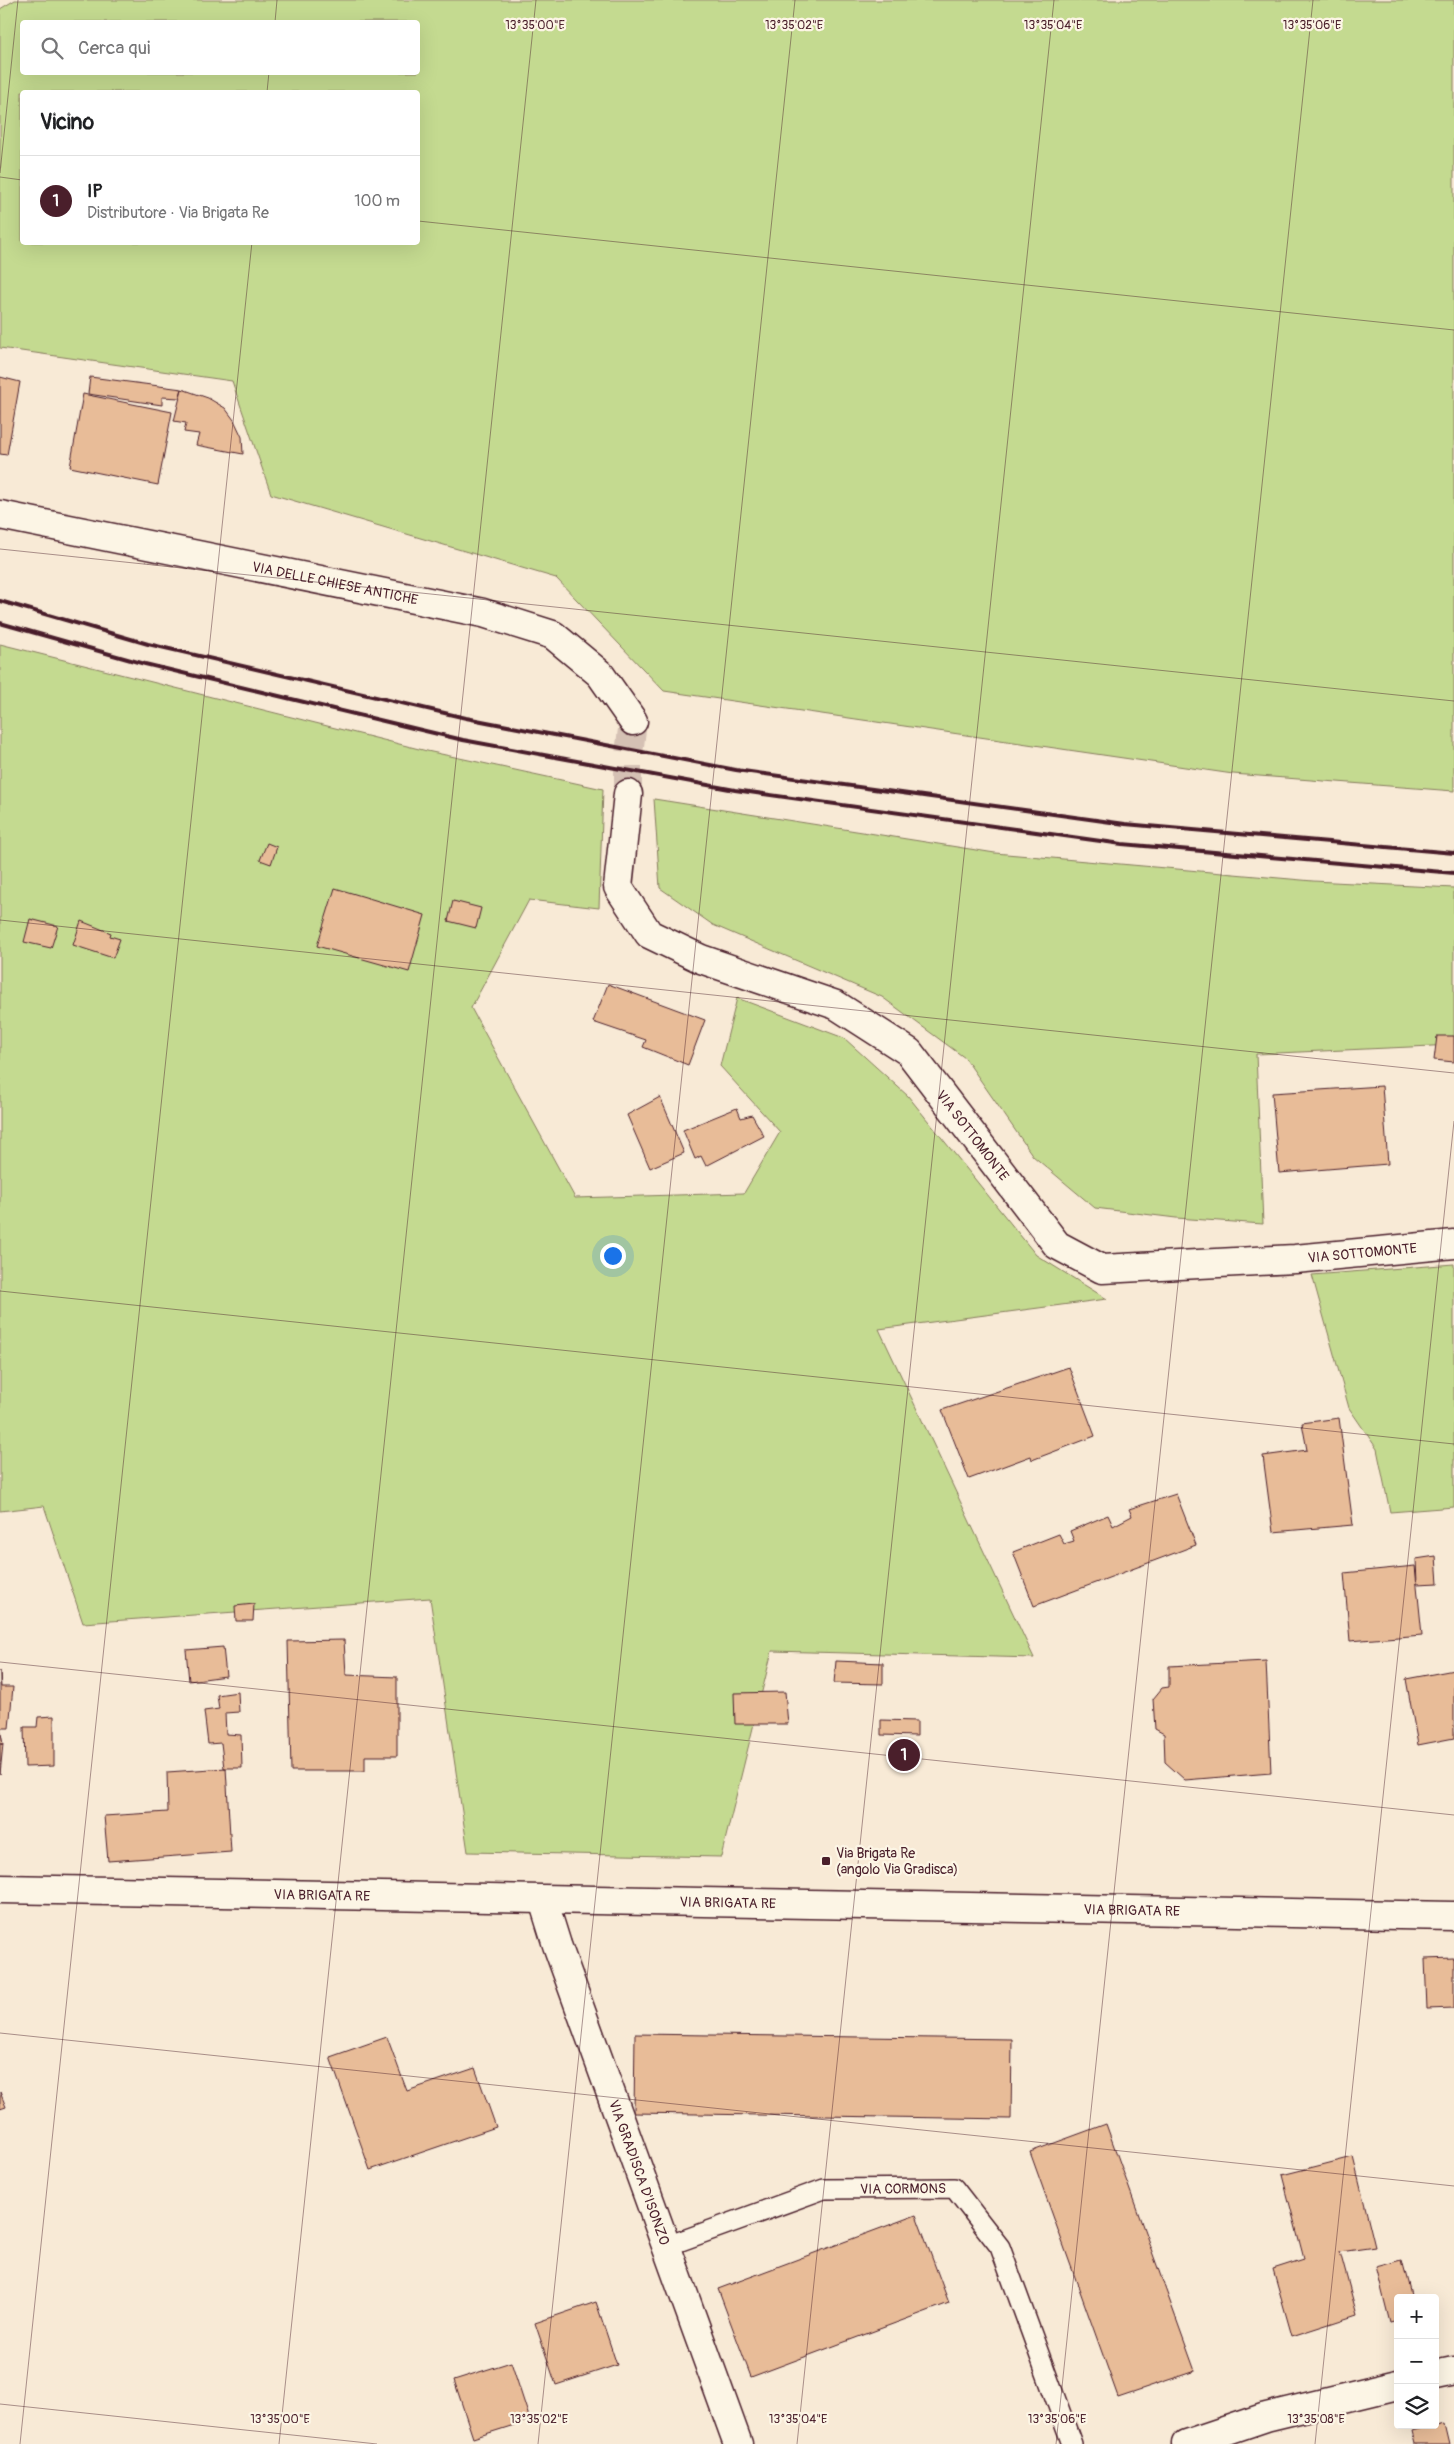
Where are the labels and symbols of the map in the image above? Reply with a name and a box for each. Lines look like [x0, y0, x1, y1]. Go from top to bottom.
text: 13°35'00"E [505, 18, 565, 33]
text: 13°35'02"E [765, 18, 823, 33]
text: 13°35'04"E [1024, 18, 1082, 33]
text: 13°35'06"E [1283, 18, 1341, 33]
street label: VIA DELLE CHIESE ANTICHE [251, 558, 420, 609]
street label: VIA SOTTOMONTE [932, 1087, 1013, 1184]
street label: VIA SOTTOMONTE [1307, 1240, 1418, 1267]
your location [600, 1243, 626, 1269]
pin: 1 [888, 1736, 920, 1774]
place label: Via Brigata Re (angolo Via Gradisca) [836, 1845, 958, 1878]
marker: Via Brigata Re (angolo Via Gradisca) [820, 1855, 832, 1867]
street label: VIA BRIGATA RE [273, 1886, 370, 1905]
street label: VIA BRIGATA RE [679, 1894, 776, 1912]
street label: VIA BRIGATA RE [1083, 1901, 1180, 1920]
street label: VIA GRADISCA D'ISONZO [605, 2098, 673, 2248]
street label: VIA CORMONS [860, 2180, 946, 2198]
text: 13°35'00"E [250, 2412, 310, 2427]
text: 13°35'02"E [510, 2412, 568, 2427]
text: 13°35'04"E [769, 2412, 827, 2427]
text: 13°35'06"E [1028, 2412, 1086, 2427]
text: 13°35'08"E [1287, 2412, 1345, 2427]

